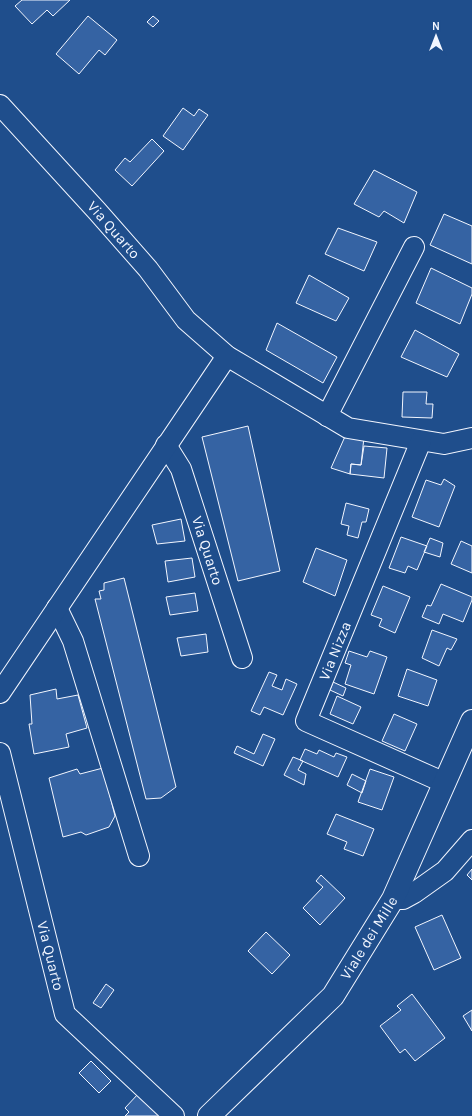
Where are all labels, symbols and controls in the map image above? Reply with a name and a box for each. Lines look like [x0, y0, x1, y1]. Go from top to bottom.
north arrow [416, 16, 456, 56]
text: N [432, 20, 440, 33]
street label: Via Quarto [83, 197, 144, 263]
street label: Via Quarto [188, 514, 227, 587]
street label: Via Nizza [315, 619, 355, 683]
street label: Viale dei Mille [336, 893, 402, 983]
street label: Via Quarto [33, 919, 68, 993]

